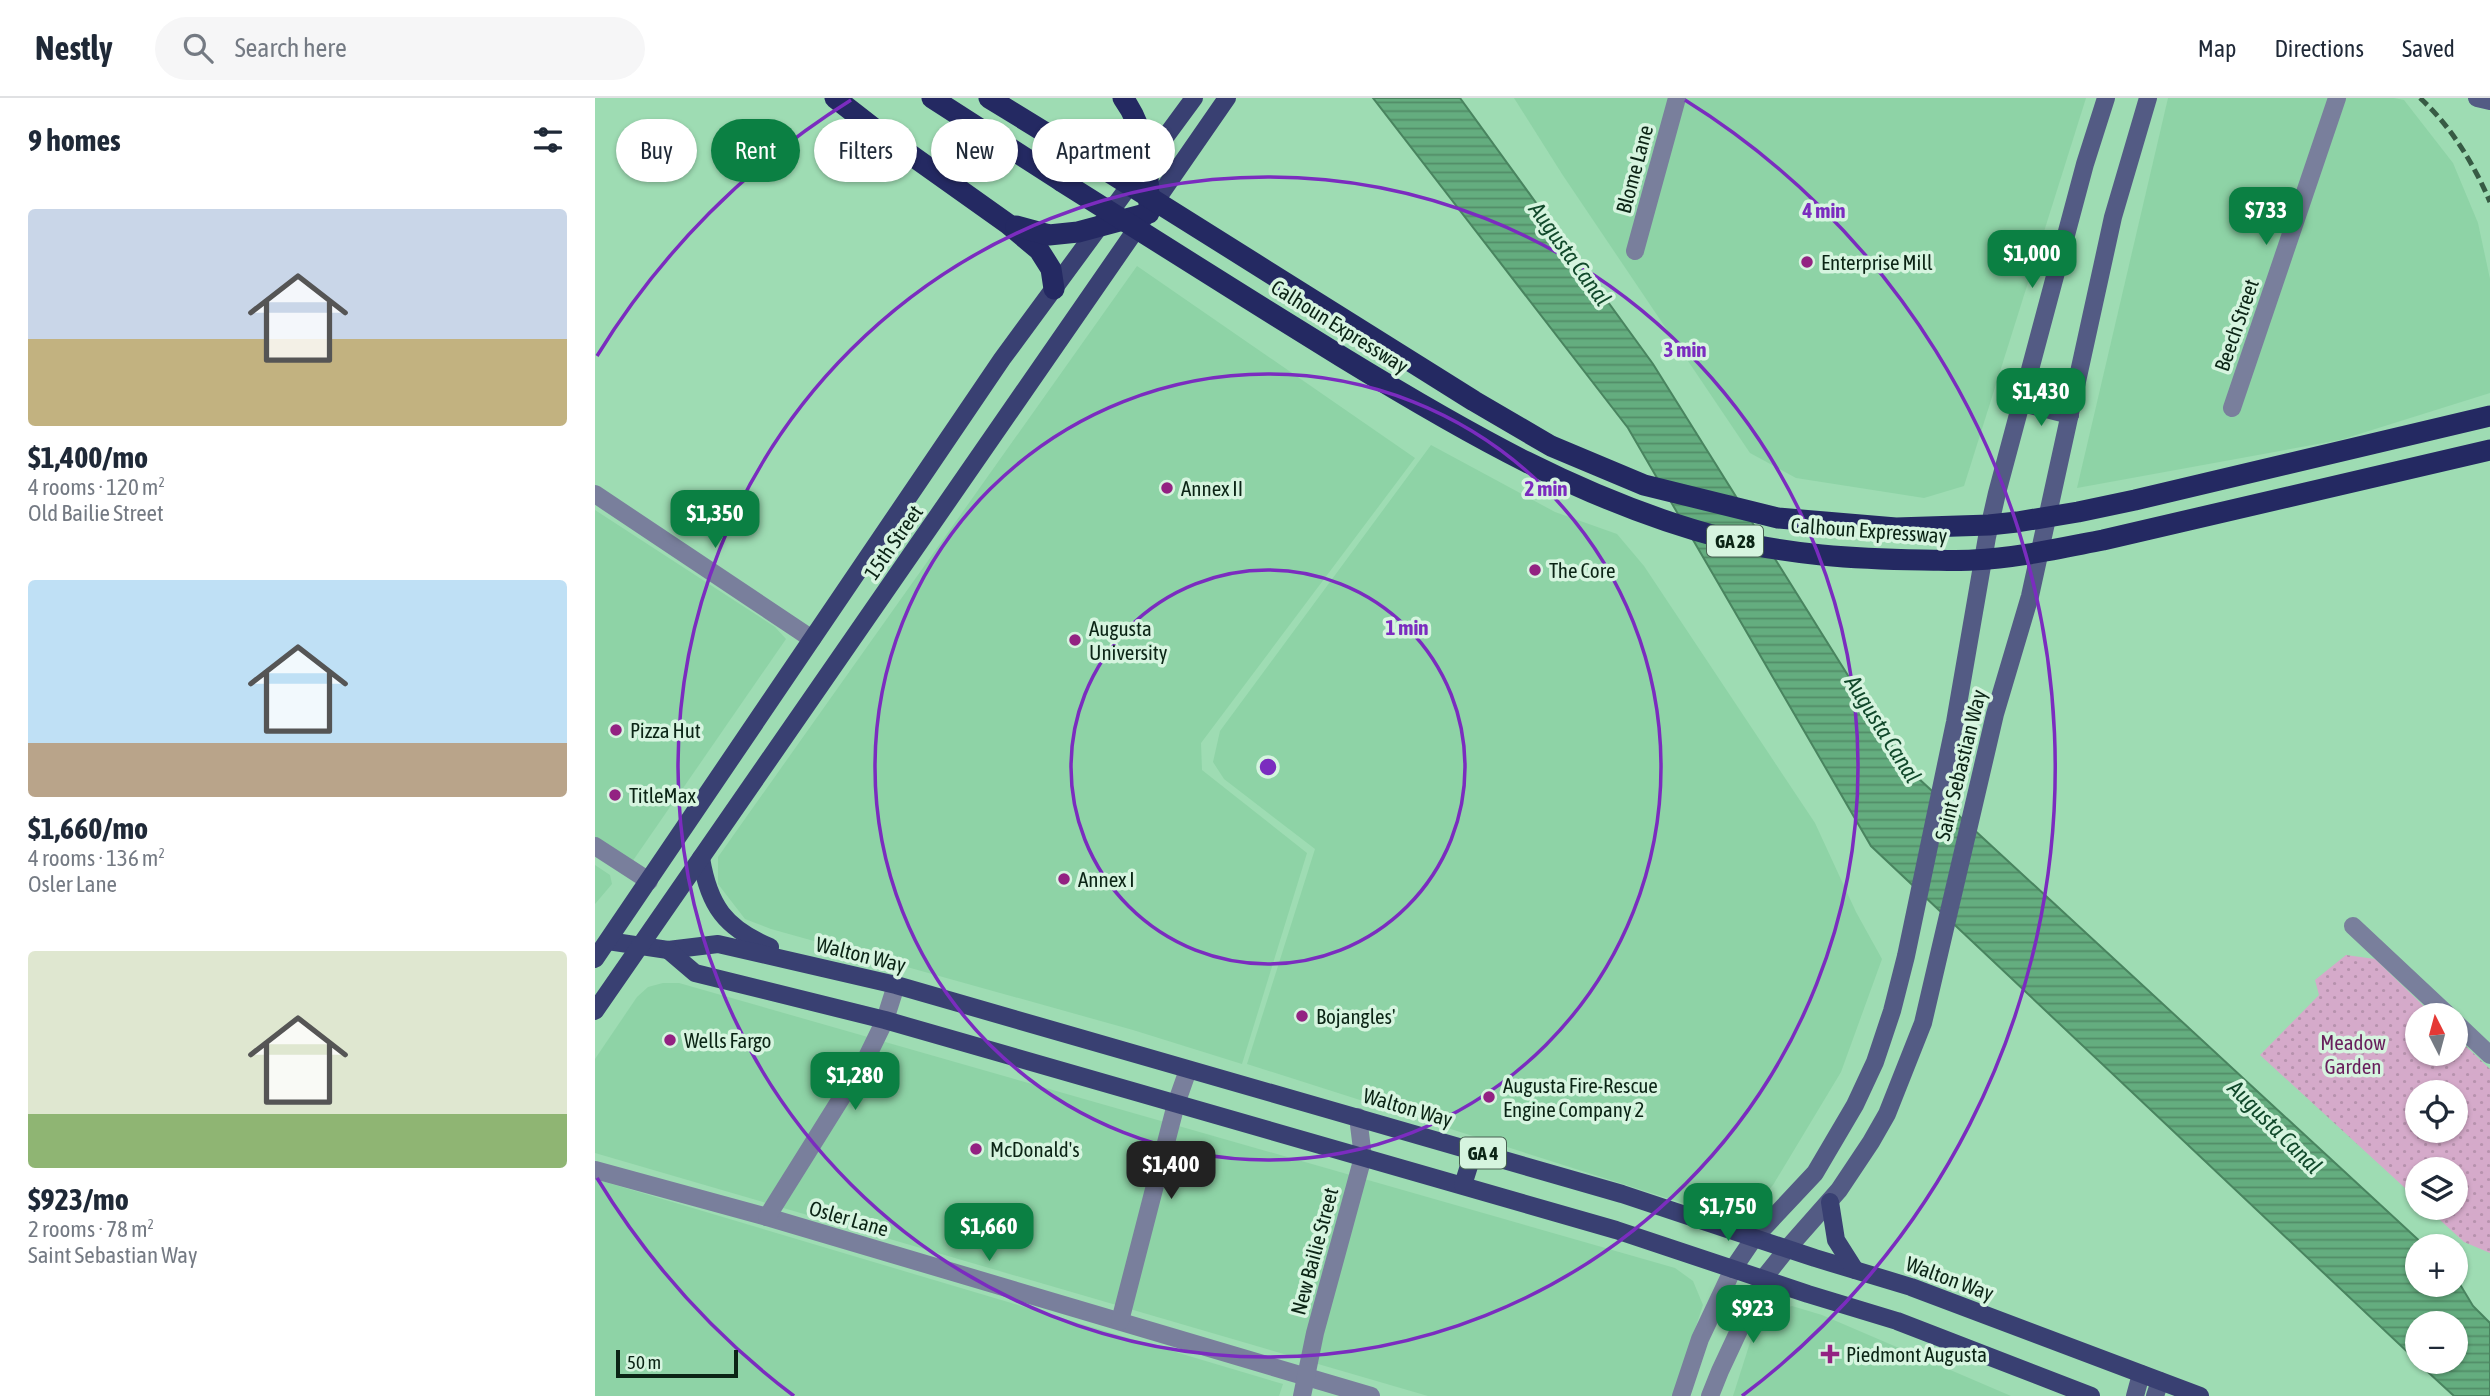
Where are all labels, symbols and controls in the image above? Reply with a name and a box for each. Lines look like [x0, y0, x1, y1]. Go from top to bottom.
search box [155, 17, 645, 80]
text: Nestly [35, 29, 113, 67]
icon: search [179, 29, 217, 67]
text: Search here [235, 33, 347, 63]
text: Map [2198, 35, 2236, 62]
text: Directions [2274, 35, 2364, 62]
text: Saved [2402, 35, 2455, 62]
chip: Buy [616, 119, 697, 182]
chip: Rent [711, 119, 800, 182]
chip: Filters [814, 119, 917, 182]
chip: New [931, 119, 1018, 182]
chip: Apartment [1032, 119, 1175, 182]
icon: filters [529, 121, 567, 159]
street label: Blome Lane [1611, 122, 1657, 216]
text: 9 homes [28, 123, 121, 157]
pin: $733 [2225, 188, 2307, 247]
water label: Augusta Canal [1523, 196, 1616, 311]
text: $733 [2245, 197, 2287, 223]
text: 4 min [1802, 198, 1845, 222]
pin: $1,000 [1975, 230, 2089, 290]
text: $1,000 [2004, 240, 2061, 266]
place label: Enterprise Mill [1821, 250, 1933, 274]
marker: Enterprise Mill [1799, 254, 1815, 270]
icon: home [235, 255, 361, 381]
street label: Calhoun Expressway [1267, 274, 1413, 378]
street label: Beech Street [2209, 276, 2263, 374]
text: 3 min [1664, 337, 1706, 361]
pin: $1,430 [1984, 368, 2098, 428]
text: $1,430 [2013, 378, 2070, 404]
text: $1,400/mo [28, 440, 148, 474]
text: 4 rooms · 120 m² [28, 474, 165, 500]
place label: Annex II [1181, 476, 1243, 500]
text: 2 min [1525, 476, 1567, 500]
marker: Annex II [1159, 480, 1175, 496]
pin: $1,350 [658, 490, 772, 550]
text: Old Bailie Street [28, 500, 164, 526]
text: $1,350 [687, 500, 744, 526]
street label: 15th Street [859, 500, 927, 584]
street label: Calhoun Expressway [1790, 513, 1948, 547]
road number: GA 28 [1707, 526, 1763, 556]
place label: The Core [1549, 558, 1615, 582]
marker: The Core [1527, 562, 1543, 578]
text: 1 min [1386, 615, 1428, 639]
place label: Augusta University [1089, 616, 1168, 664]
icon: home [235, 626, 361, 752]
marker: Augusta University [1067, 632, 1083, 648]
water label: Augusta Canal [1839, 670, 1926, 787]
street label: Saint Sebastian Way [1930, 687, 1990, 843]
place label: Pizza Hut [630, 718, 701, 742]
marker: Pizza Hut [608, 722, 624, 738]
centre of rings [1256, 755, 1280, 779]
place label: TitleMax [629, 783, 696, 807]
marker: TitleMax [607, 787, 623, 803]
text: $1,660/mo [28, 811, 148, 845]
text: 4 rooms · 136 m² [28, 845, 165, 871]
place label: Annex I [1078, 867, 1135, 891]
text: Osler Lane [28, 871, 117, 897]
marker: Annex I [1056, 871, 1072, 887]
street label: Walton Way [814, 931, 909, 977]
icon: home [235, 997, 361, 1123]
north arrow [2405, 1003, 2467, 1066]
map controls [2405, 1003, 2468, 1374]
place label: Bojangles' [1316, 1004, 1395, 1028]
marker: Bojangles' [1294, 1008, 1310, 1024]
place label: Wells Fargo [684, 1028, 771, 1052]
park label: Meadow Garden [2320, 1030, 2386, 1078]
marker: Wells Fargo [662, 1032, 678, 1048]
pin: $1,280 [798, 1052, 912, 1112]
text: $1,280 [827, 1062, 884, 1088]
place label: Augusta Fire-Rescue Engine Company 2 [1503, 1073, 1658, 1121]
water label: Augusta Canal [2222, 1074, 2327, 1179]
button: locate [2405, 1080, 2468, 1143]
street label: Walton Way [1361, 1083, 1456, 1131]
marker: Augusta Fire-Rescue Engine Company 2 [1481, 1089, 1497, 1105]
place label: McDonald's [990, 1137, 1080, 1161]
road number: GA 4 [1460, 1138, 1506, 1168]
marker: McDonald's [968, 1141, 984, 1157]
pin: $1,400 [1114, 1142, 1228, 1201]
text: $1,400 [1143, 1151, 1200, 1177]
button: layers [2405, 1157, 2468, 1220]
text: $923/mo [28, 1182, 129, 1216]
pin: $1,750 [1671, 1184, 1785, 1243]
street label: New Bailie Street [1286, 1185, 1342, 1317]
text: $1,750 [1700, 1193, 1757, 1219]
street label: Osler Lane [807, 1195, 891, 1241]
pin: $1,660 [932, 1204, 1046, 1263]
text: $1,660 [961, 1213, 1018, 1239]
text: 2 rooms · 78 m² [28, 1216, 154, 1242]
button: + [2405, 1234, 2468, 1297]
text: Saint Sebastian Way [28, 1242, 197, 1268]
street label: Walton Way [1903, 1251, 1998, 1305]
pin: $923 [1712, 1286, 1794, 1345]
text: $923 [1732, 1295, 1774, 1321]
button: − [2405, 1311, 2468, 1374]
place label: Piedmont Augusta [1846, 1342, 1987, 1366]
marker: Piedmont Augusta [1820, 1344, 1840, 1364]
scale bar [616, 1347, 739, 1379]
text: 50 m [627, 1351, 661, 1373]

